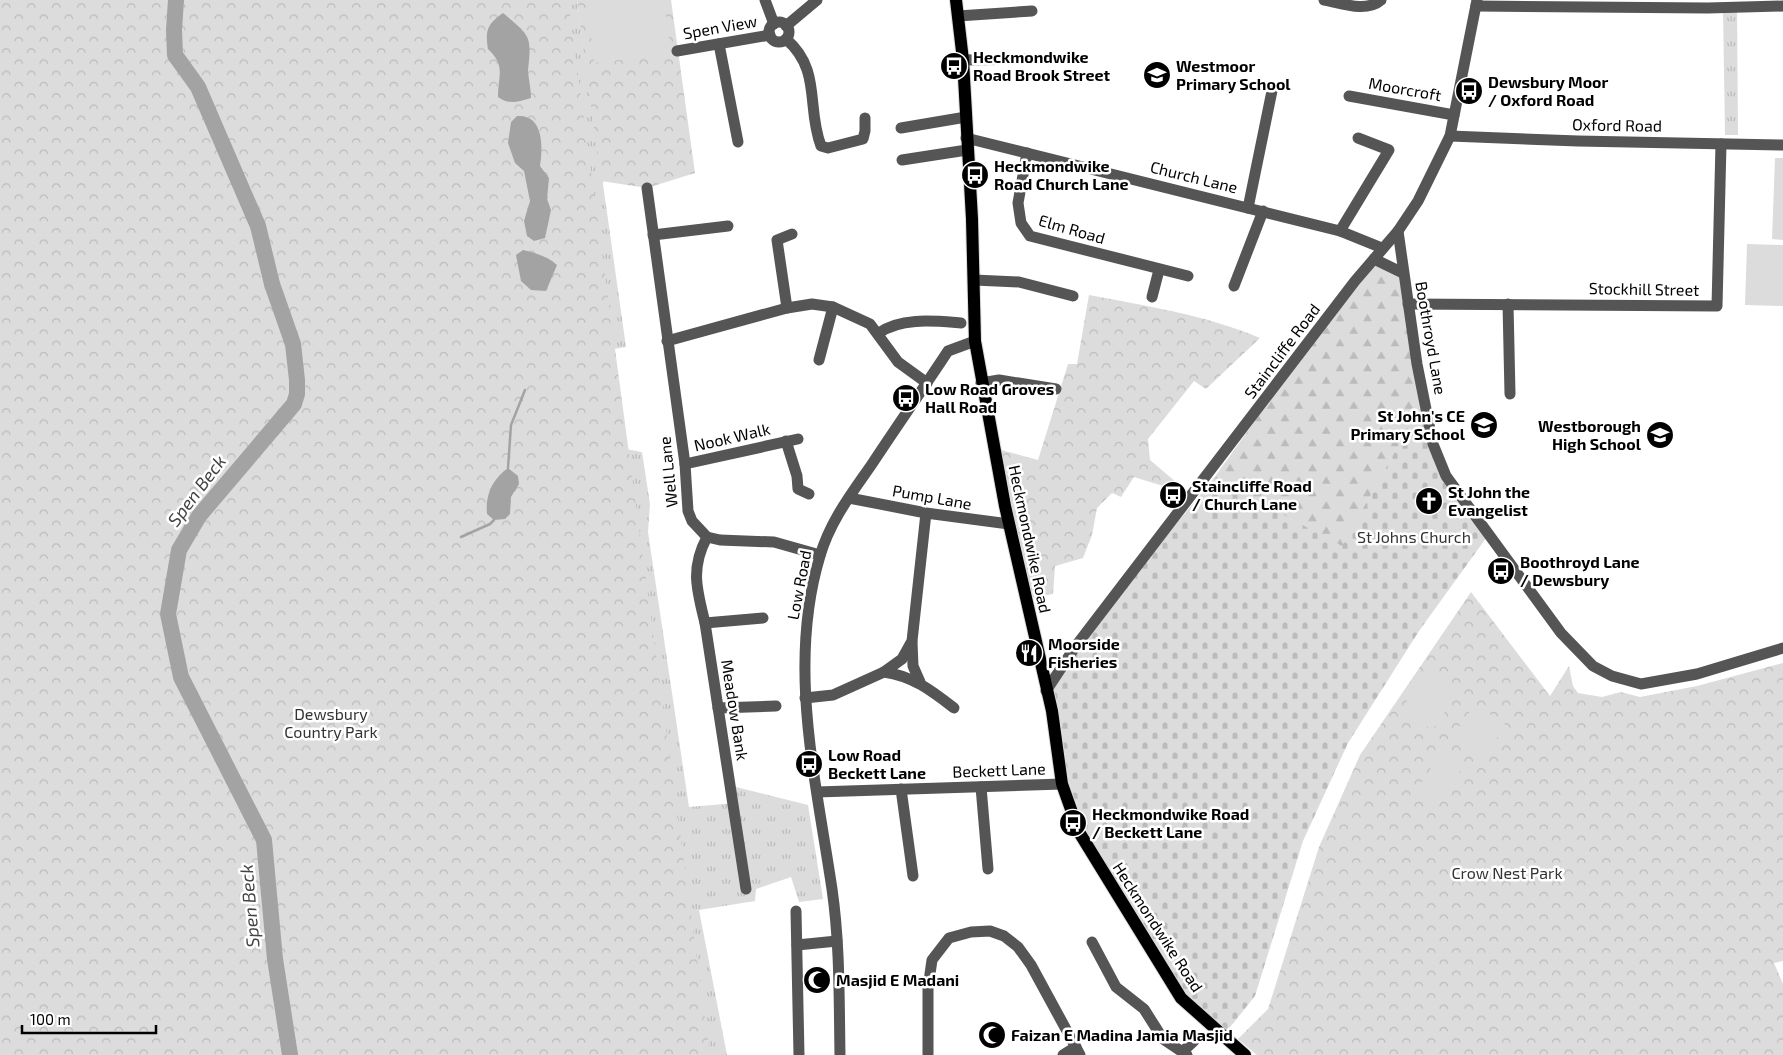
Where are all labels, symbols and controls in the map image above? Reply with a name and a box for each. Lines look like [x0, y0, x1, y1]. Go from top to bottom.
street label: Spen View [681, 11, 758, 42]
place label: Heckmondwike Road Brook Street [973, 47, 1111, 84]
bus stop icon: Heckmondwike Road Brook Street [939, 51, 969, 81]
place label: Westmoor Primary School [1176, 56, 1291, 94]
school or university icon: Westmoor Primary School [1142, 60, 1172, 90]
place label: Dewsbury Moor / Oxford Road [1488, 72, 1609, 109]
street label: Moorcroft [1367, 73, 1443, 104]
bus stop icon: Dewsbury Moor / Oxford Road [1454, 76, 1484, 106]
street label: Oxford Road [1572, 114, 1662, 135]
place label: Heckmondwike Road Church Lane [994, 156, 1129, 193]
street label: Church Lane [1148, 156, 1240, 197]
bus stop icon: Heckmondwike Road Church Lane [960, 160, 990, 190]
street label: Elm Road [1037, 210, 1108, 247]
street label: Stockhill Street [1589, 278, 1699, 299]
street label: Boothroyd Lane [1412, 280, 1451, 396]
street label: Staincliffe Road [1240, 300, 1323, 402]
place label: Low Road Groves Hall Road [925, 379, 1054, 416]
bus stop icon: Low Road Groves Hall Road [891, 383, 921, 413]
place label: St John's CE Primary School [1350, 406, 1466, 444]
school or university icon: St John's CE Primary School [1469, 410, 1499, 440]
place label: Westborough High School [1538, 416, 1642, 453]
street label: Nook Walk [692, 419, 772, 454]
school or university icon: Westborough High School [1645, 420, 1675, 450]
street label: Well Lane [654, 436, 681, 508]
water label: Spen Beck [162, 450, 230, 530]
street label: Heckmondwike Road [1006, 463, 1055, 615]
place label: Staincliffe Road / Church Lane [1192, 476, 1312, 513]
street label: Pump Lane [891, 480, 973, 513]
bus stop icon: Staincliffe Road / Church Lane [1158, 480, 1188, 510]
place label: St John the Evangelist [1448, 482, 1530, 519]
church icon: St John the Evangelist [1414, 486, 1444, 516]
park label: St Johns Church [1357, 527, 1471, 546]
street label: Low Road [782, 548, 815, 621]
place label: Boothroyd Lane / Dewsbury [1520, 552, 1640, 590]
bus stop icon: Boothroyd Lane / Dewsbury [1486, 556, 1516, 586]
place label: Moorside Fisheries [1048, 634, 1120, 671]
restaurant icon: Moorside Fisheries [1014, 638, 1044, 668]
street label: Meadow Bank [718, 658, 753, 762]
park label: Dewsbury Country Park [284, 704, 378, 741]
place label: Low Road Beckett Lane [828, 745, 926, 782]
bus stop icon: Low Road Beckett Lane [794, 749, 824, 779]
street label: Beckett Lane [952, 758, 1046, 781]
place label: Heckmondwike Road / Beckett Lane [1092, 804, 1249, 841]
bus stop icon: Heckmondwike Road / Beckett Lane [1058, 808, 1088, 838]
street label: Heckmondwike Road [1109, 858, 1207, 995]
park label: Crow Nest Park [1451, 863, 1563, 882]
water label: Spen Beck [234, 864, 264, 949]
mosque icon: Masjid E Madani [802, 965, 832, 995]
place label: Masjid E Madani [836, 970, 959, 989]
scale bar [22, 1002, 156, 1034]
text: 100 m [30, 1010, 71, 1028]
mosque icon: Faizan E Madina Jamia Masjid [977, 1020, 1007, 1050]
place label: Faizan E Madina Jamia Masjid [1011, 1025, 1233, 1044]

